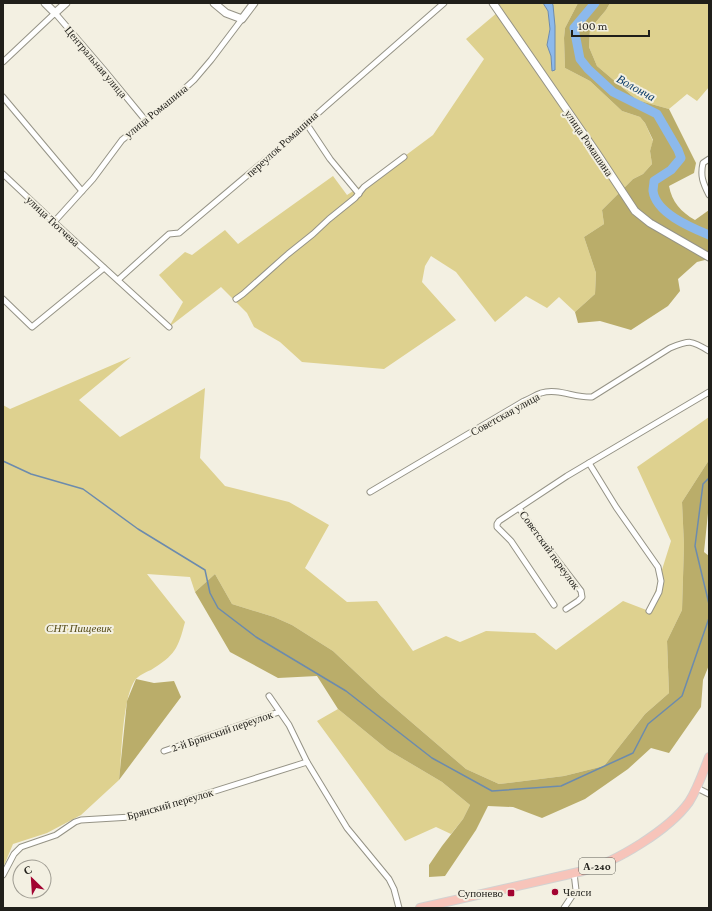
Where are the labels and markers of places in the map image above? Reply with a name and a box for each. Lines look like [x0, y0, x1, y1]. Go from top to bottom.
place label: Челси [563, 886, 591, 898]
place label: Супонево [458, 887, 503, 899]
marker: Челси [550, 887, 560, 897]
marker: Супонево [506, 888, 516, 898]

